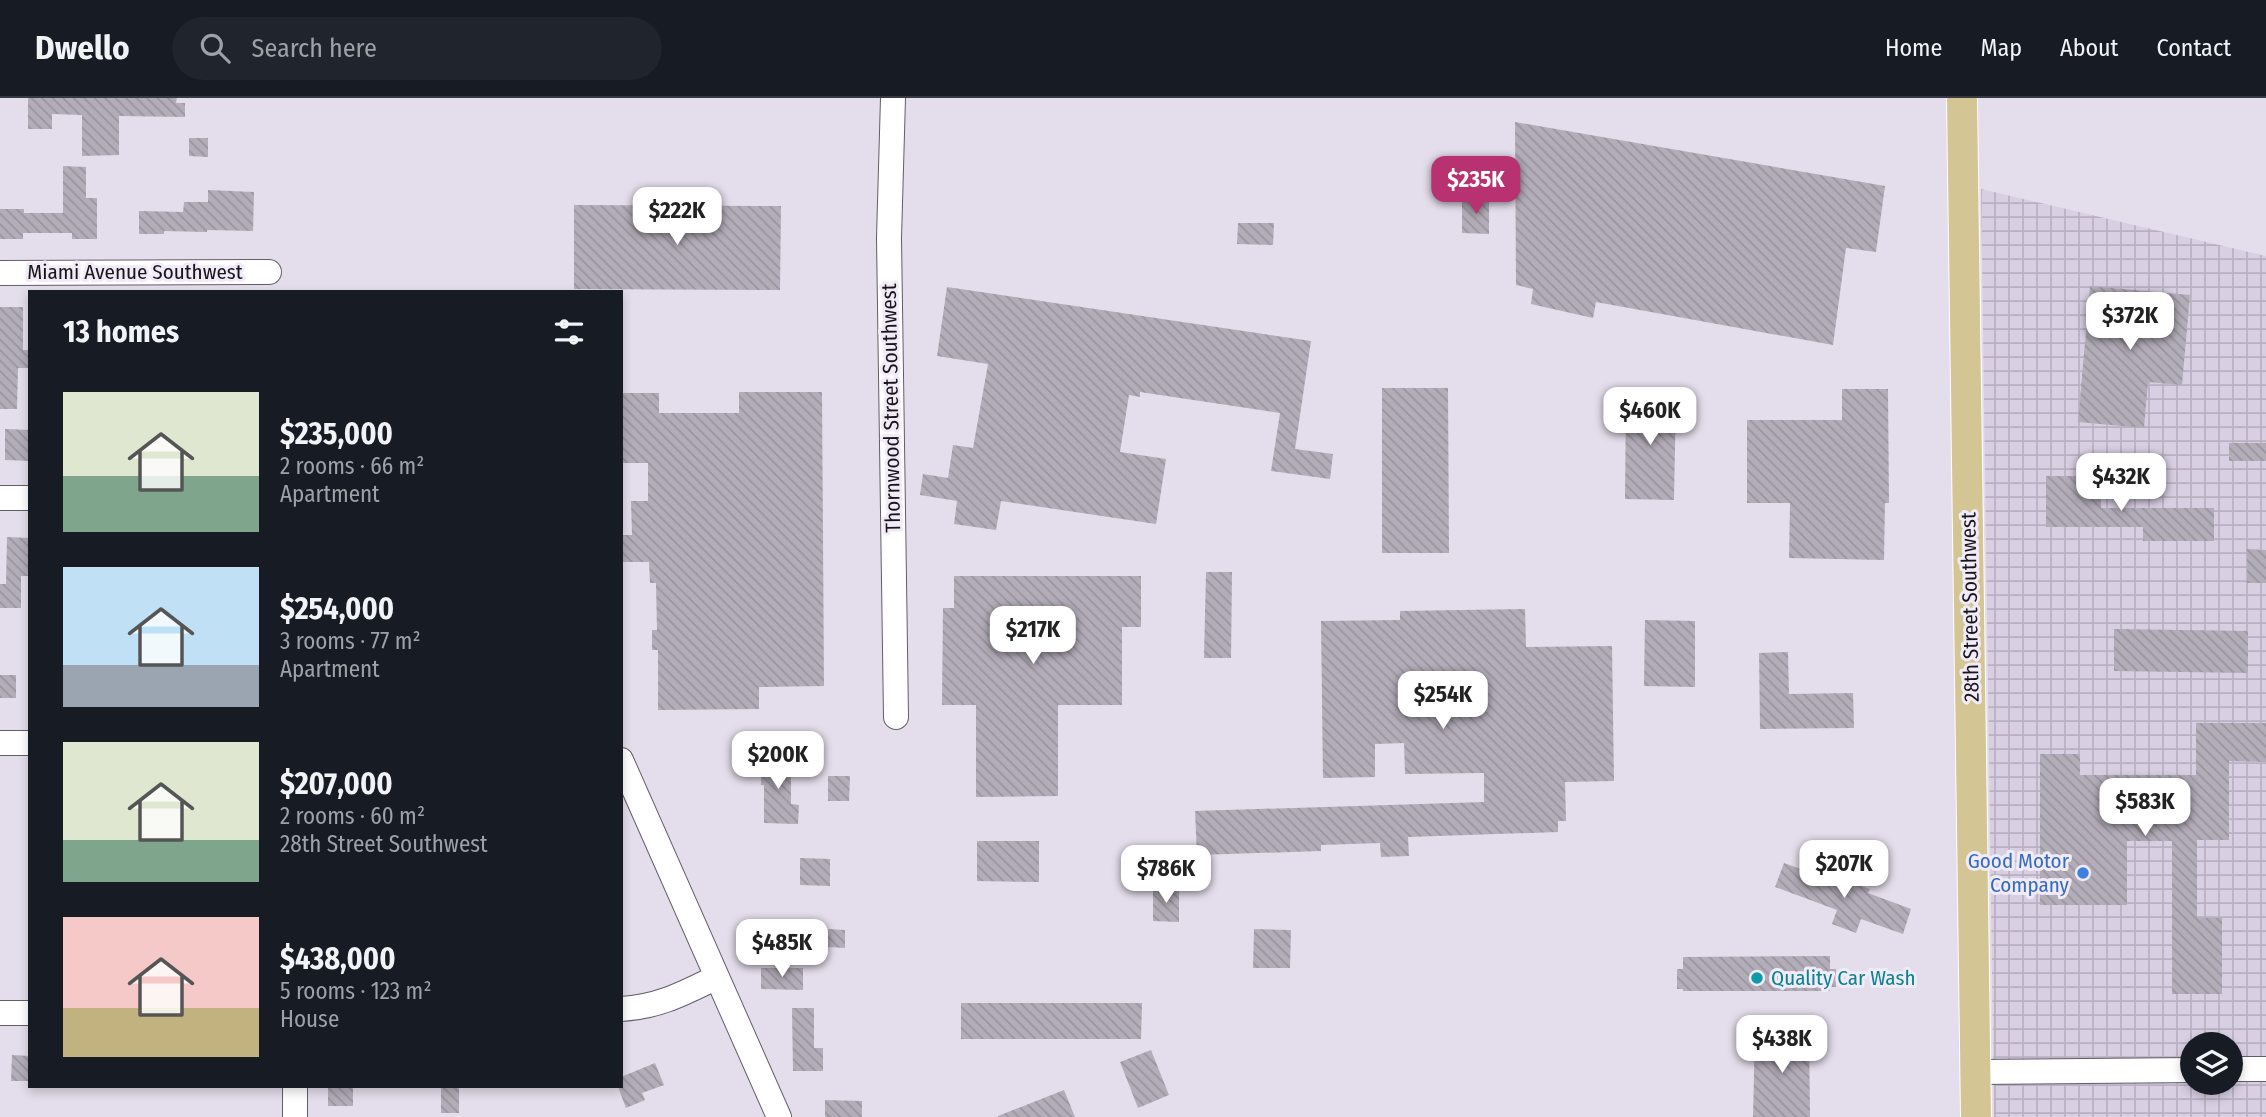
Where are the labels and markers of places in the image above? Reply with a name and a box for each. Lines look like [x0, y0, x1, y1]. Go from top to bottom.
pin: $235K [1427, 156, 1525, 216]
pin: $222K [628, 188, 726, 247]
pin: $372K [2081, 292, 2179, 352]
pin: $460K [1601, 388, 1699, 447]
pin: $432K [2072, 454, 2170, 513]
pin: $217K [984, 606, 1082, 666]
pin: $254K [1394, 672, 1492, 731]
pin: $200K [729, 732, 827, 791]
pin: $583K [2096, 778, 2194, 838]
pin: $207K [1795, 840, 1893, 900]
pin: $786K [1117, 846, 1215, 905]
place label: Good Motor Company [1968, 848, 2070, 898]
marker: Good Motor Company [2075, 865, 2091, 881]
pin: $485K [733, 920, 831, 979]
place label: Quality Car Wash [1771, 965, 1915, 991]
marker: Quality Car Wash [1749, 970, 1765, 986]
pin: $438K [1733, 1016, 1831, 1075]

